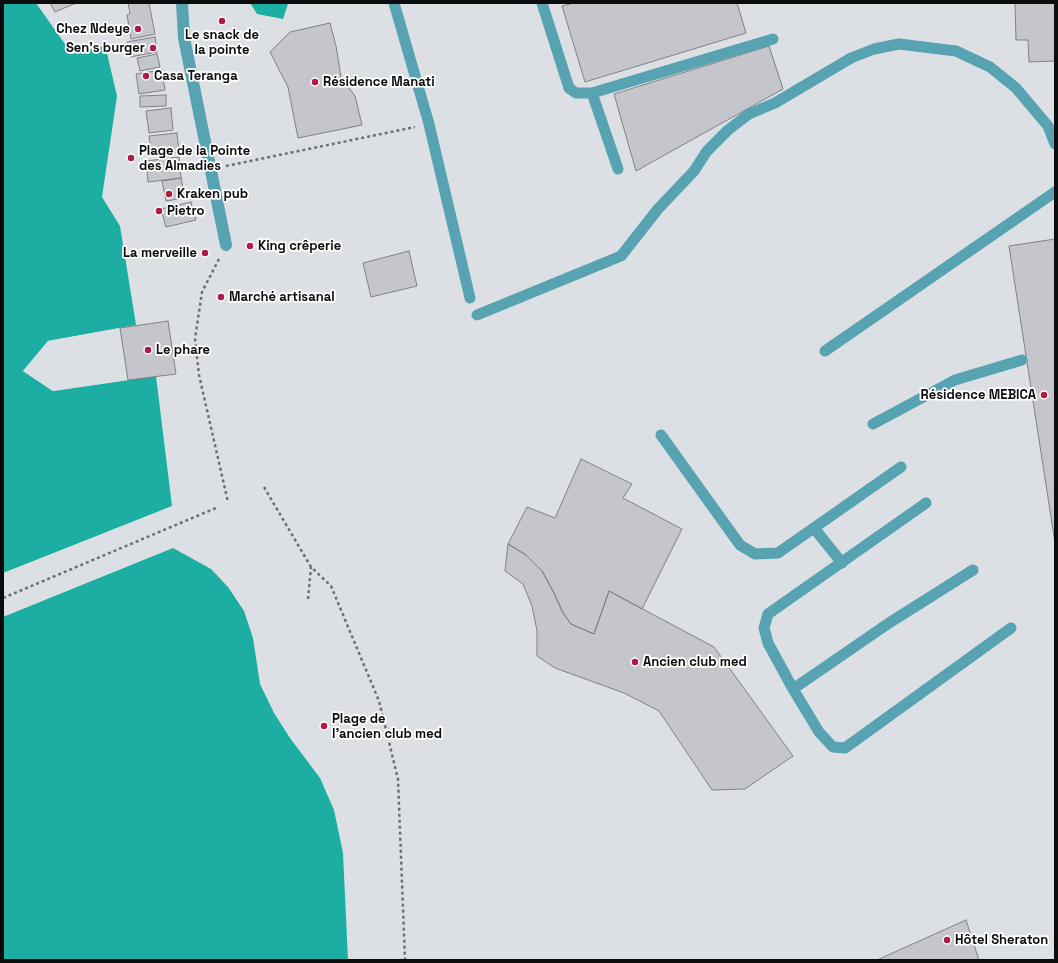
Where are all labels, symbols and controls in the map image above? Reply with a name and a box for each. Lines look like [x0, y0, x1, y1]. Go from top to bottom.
marker: Le snack de la pointe [217, 16, 227, 26]
place label: Chez Ndeye [56, 21, 130, 37]
marker: Chez Ndeye [133, 24, 143, 34]
place label: Le snack de la pointe [185, 27, 259, 58]
place label: Sen's burger [66, 40, 145, 56]
marker: Sen's burger [148, 43, 158, 53]
place label: Casa Teranga [154, 68, 238, 84]
marker: Casa Teranga [141, 71, 151, 81]
place label: Résidence Manati [323, 74, 435, 90]
marker: Résidence Manati [310, 77, 320, 87]
place label: Plage de la Pointe des Almadies [139, 143, 250, 174]
marker: Plage de la Pointe des Almadies [126, 153, 136, 163]
place label: Kraken pub [177, 186, 248, 202]
marker: Kraken pub [164, 189, 174, 199]
place label: Pietro [167, 203, 204, 219]
marker: Pietro [154, 206, 164, 216]
place label: King crêperie [258, 238, 341, 254]
marker: King crêperie [245, 241, 255, 251]
place label: La merveille [123, 245, 197, 261]
marker: La merveille [200, 248, 210, 258]
place label: Marché artisanal [229, 289, 335, 305]
marker: Marché artisanal [216, 292, 226, 302]
place label: Le phare [156, 342, 210, 358]
marker: Le phare [143, 345, 153, 355]
place label: Résidence MEBICA [921, 387, 1036, 403]
marker: Résidence MEBICA [1039, 390, 1049, 400]
place label: Ancien club med [643, 654, 747, 670]
marker: Ancien club med [630, 657, 640, 667]
place label: Plage de l'ancien club med [332, 711, 442, 742]
marker: Plage de l'ancien club med [319, 721, 329, 731]
place label: Hôtel Sheraton [955, 932, 1048, 948]
marker: Hôtel Sheraton [942, 935, 952, 945]

